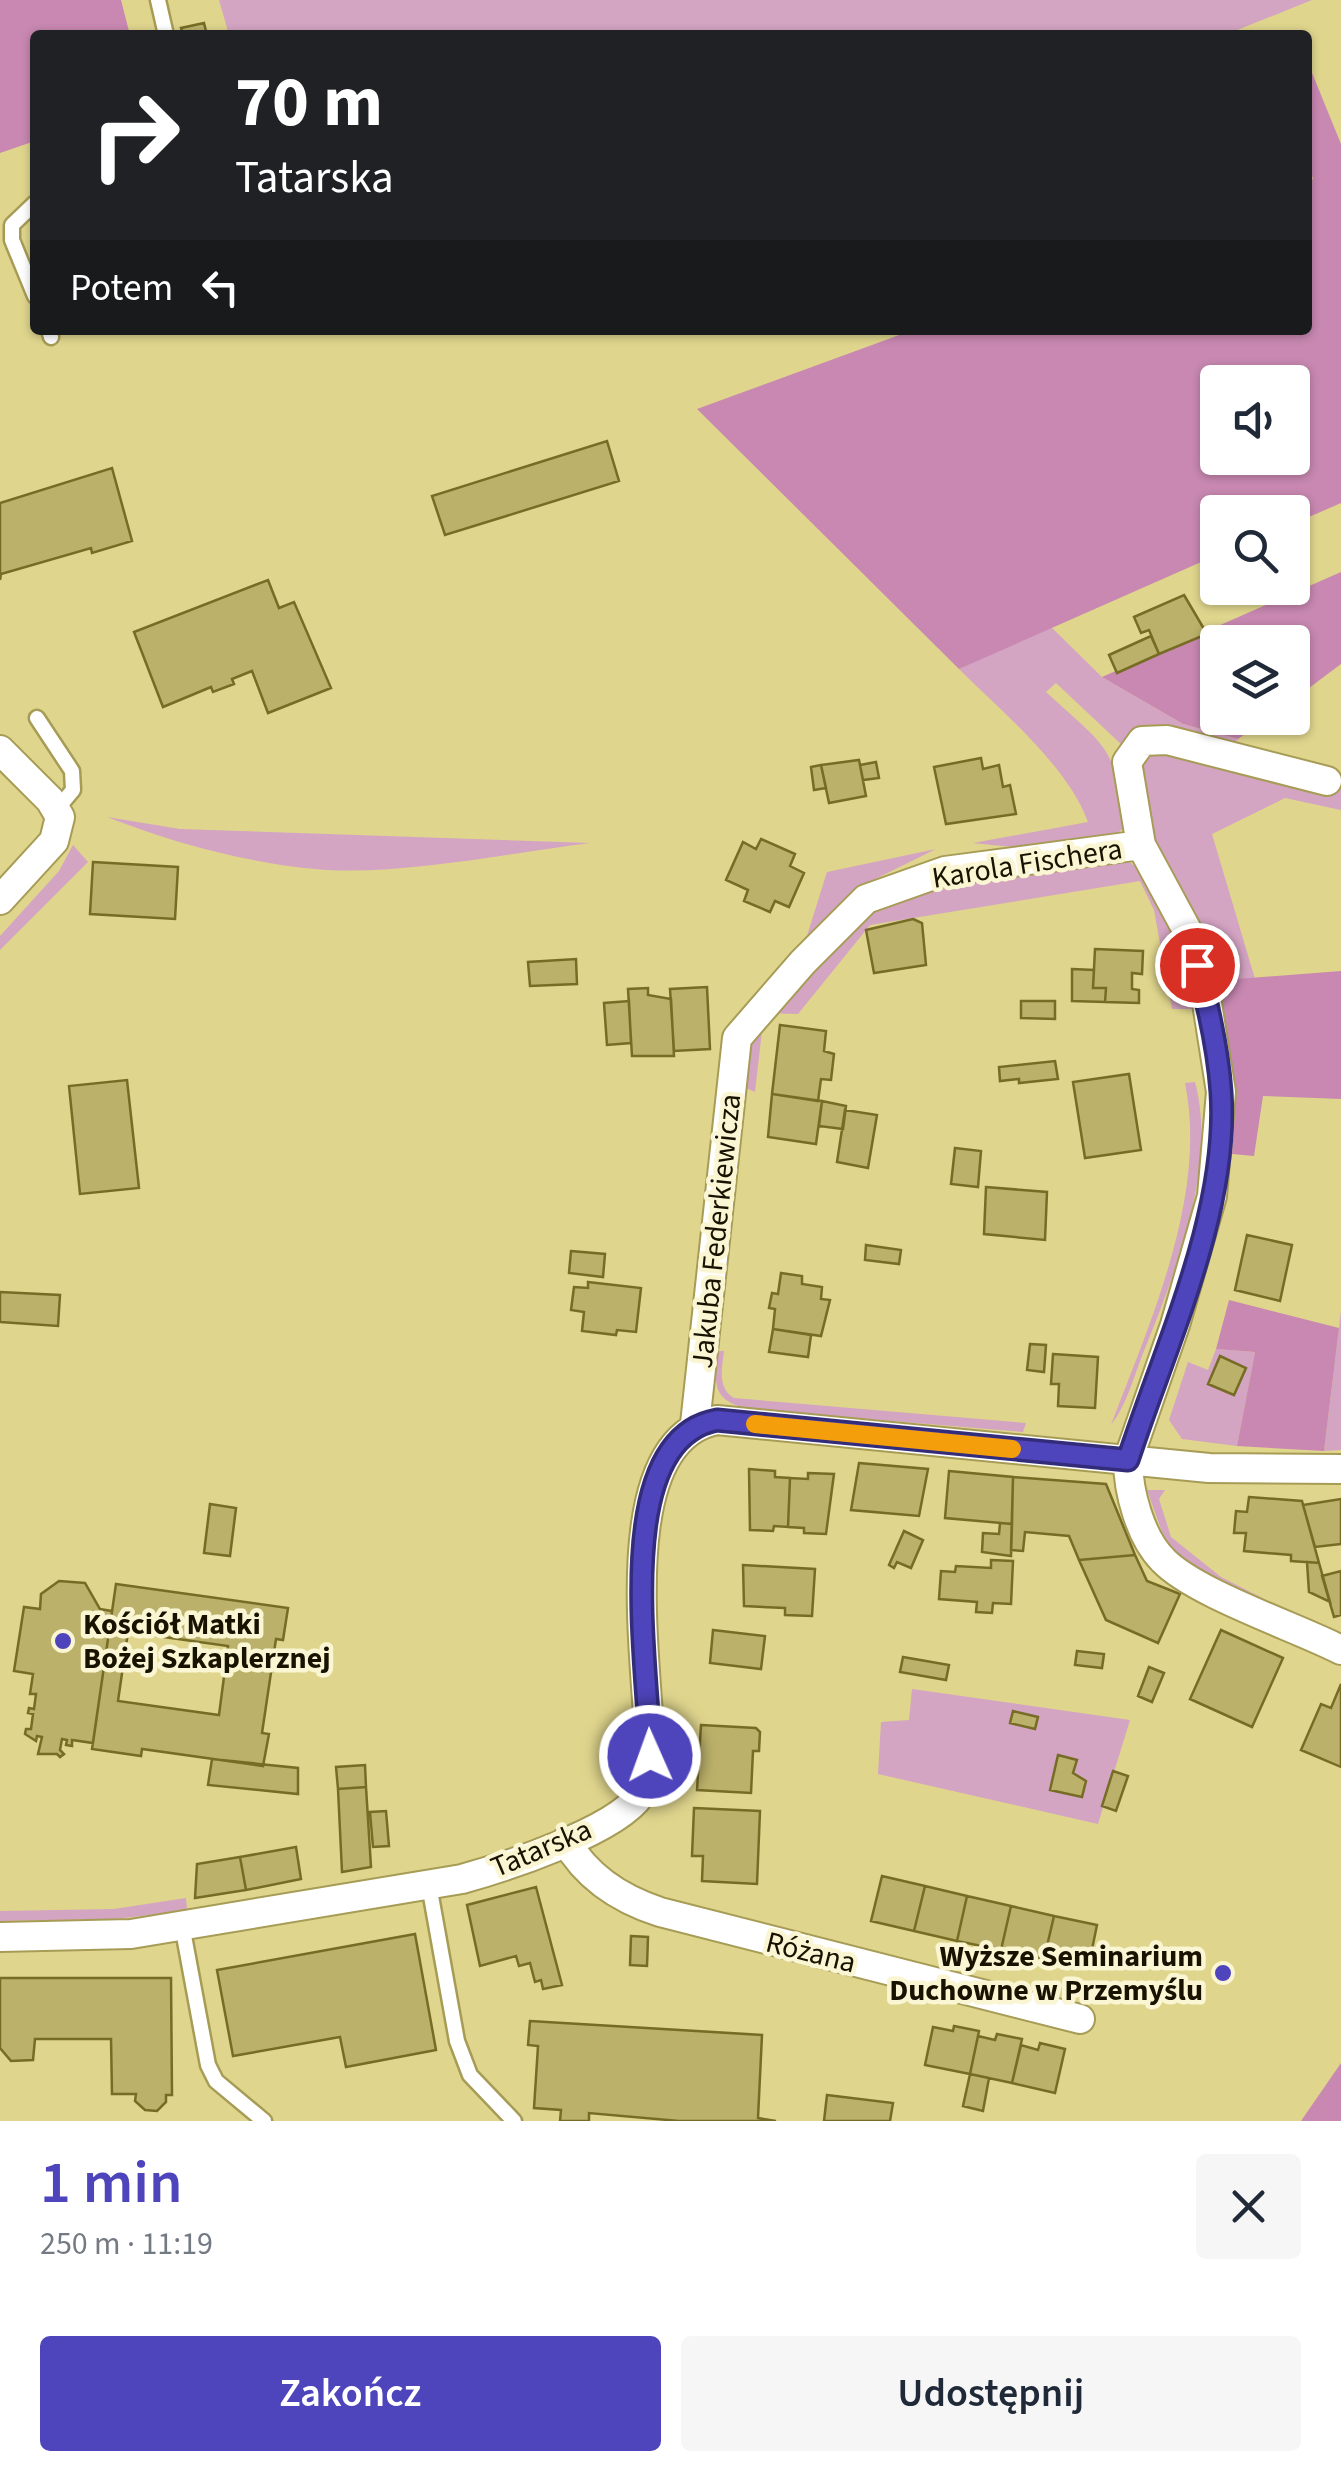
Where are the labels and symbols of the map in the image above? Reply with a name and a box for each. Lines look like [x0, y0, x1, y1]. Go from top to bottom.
street label: Karola Fischera [929, 827, 1125, 900]
pin [1155, 923, 1240, 1008]
street label: Jakuba Federkiewicza [681, 1092, 752, 1370]
place label: Kościół Matki Bożej Szkaplerznej [83, 1603, 331, 1680]
marker: Kościół Matki Bożej Szkaplerznej [52, 1630, 74, 1652]
position arrow [598, 1704, 702, 1808]
street label: Tatarska [484, 1808, 598, 1889]
street label: Różana [761, 1921, 861, 1984]
place label: Wyższe Seminarium Duchowne w Przemyślu [889, 1935, 1203, 2012]
marker: Wyższe Seminarium Duchowne w Przemyślu [1212, 1962, 1234, 1984]

